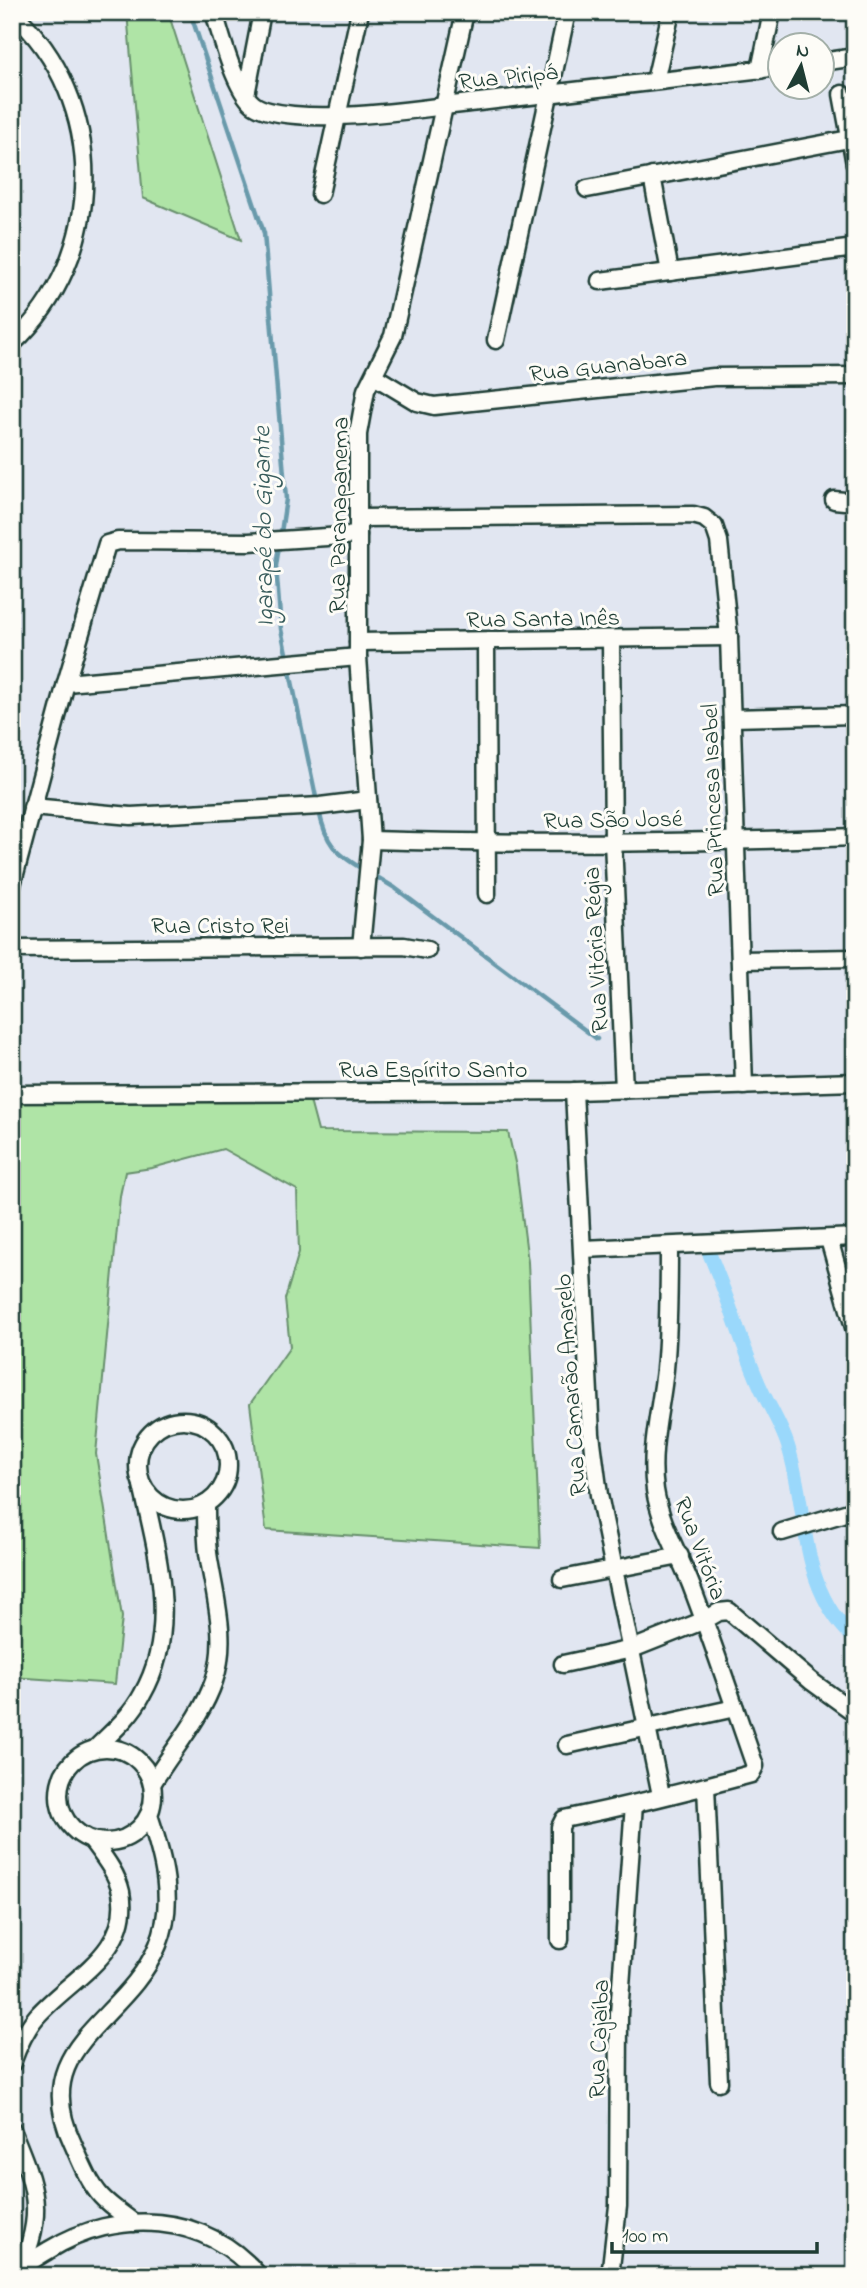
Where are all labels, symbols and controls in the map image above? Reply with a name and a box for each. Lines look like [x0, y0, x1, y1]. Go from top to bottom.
north arrow [766, 32, 836, 102]
text: N [795, 37, 811, 66]
street label: Rua Piripá [457, 56, 560, 101]
street label: Rua Guanabara [528, 342, 689, 393]
street label: Rua Paranapanema [321, 416, 360, 614]
water label: Igarapé do Gigante [244, 425, 286, 628]
street label: Rua Santa Inês [466, 602, 620, 639]
street label: Rua Princesa Isabel [694, 703, 735, 897]
street label: Rua São José [543, 803, 683, 840]
street label: Rua Vitória Régia [576, 866, 619, 1034]
street label: Rua Cristo Rei [151, 910, 289, 945]
street label: Rua Espírito Santo [338, 1054, 528, 1089]
street label: Rua Camarão Amarelo [547, 1273, 598, 1497]
street label: Rua Vitória [663, 1492, 734, 1606]
street label: Rua Cajaíba [581, 1979, 620, 2100]
scale bar [612, 2211, 816, 2255]
text: 100 m [622, 2222, 668, 2252]

